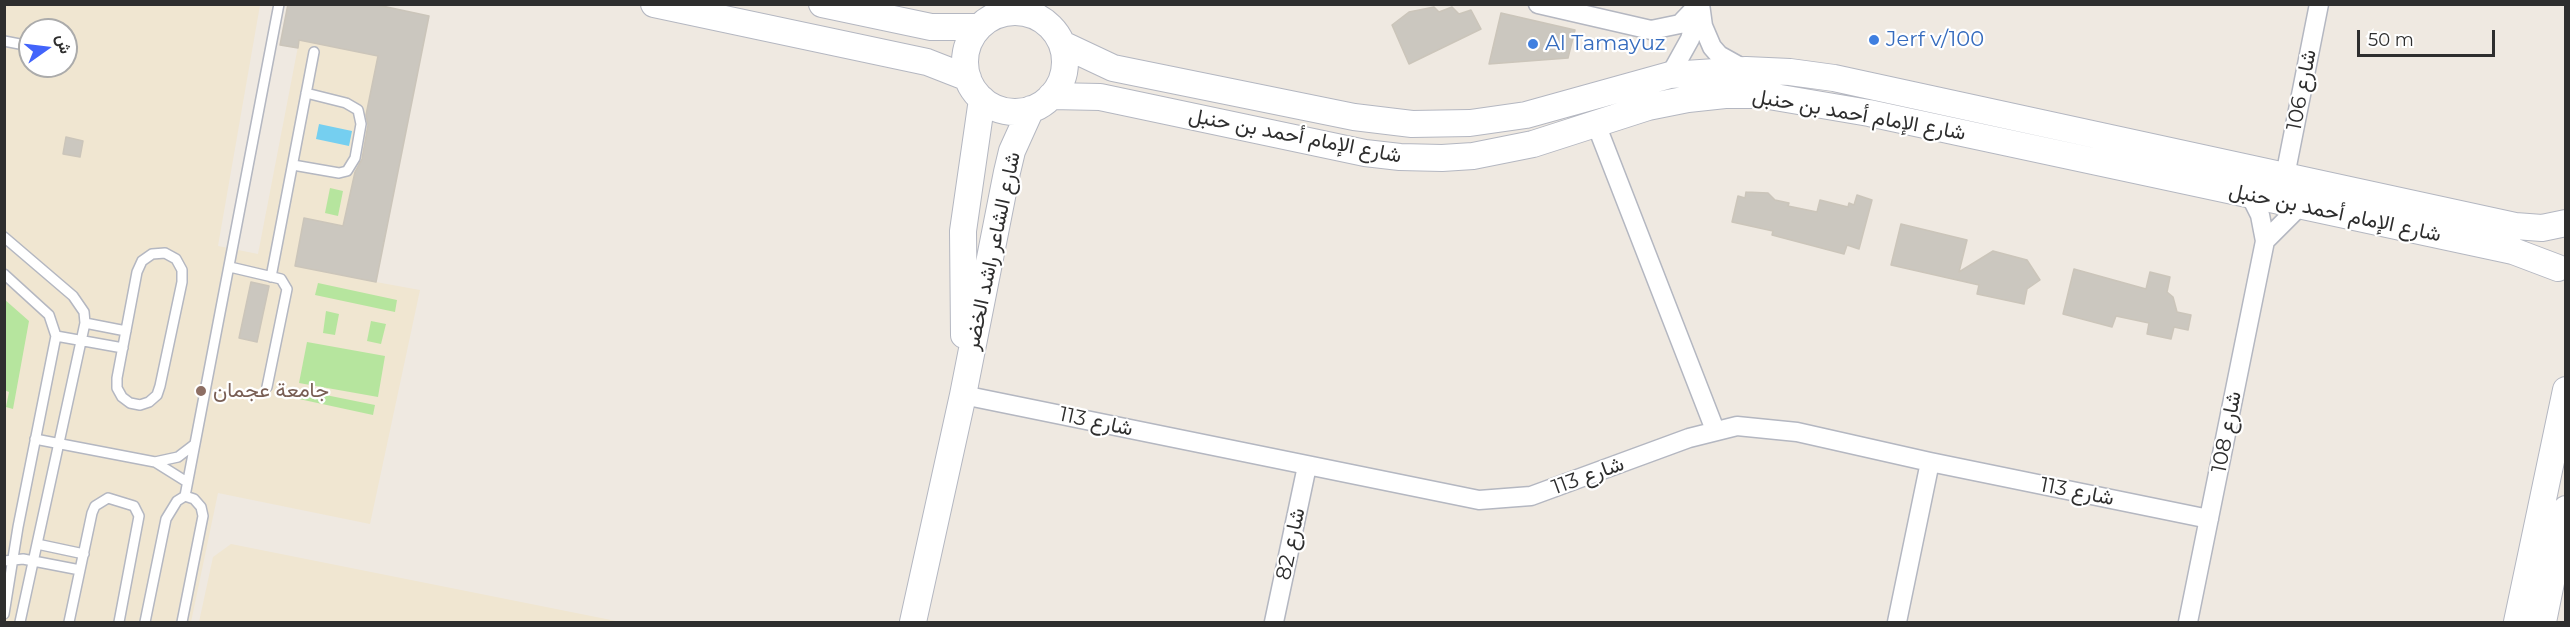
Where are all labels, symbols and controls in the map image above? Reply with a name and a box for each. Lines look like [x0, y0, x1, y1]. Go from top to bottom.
north arrow [18, 18, 78, 78]
scale bar [2360, 18, 2498, 56]
place label: Jerf v/100 [1886, 27, 1984, 53]
text: 50 m [2368, 29, 2414, 51]
place label: Al Tamayuz [1545, 31, 1666, 57]
text: ش [52, 32, 76, 56]
marker: Jerf v/100 [1867, 33, 1881, 47]
marker: Al Tamayuz [1526, 37, 1540, 51]
street label: شارع 106 [2282, 47, 2322, 133]
street label: شارع الإمام أحمد بن حنبل [1750, 84, 1968, 146]
street label: شارع الإمام أحمد بن حنبل [1186, 103, 1404, 169]
street label: شارع الشاعر راشد الخضر [960, 150, 1026, 352]
street label: شارع الإمام أحمد بن حنبل [2227, 178, 2443, 248]
place label: جامعة عجمان [213, 378, 329, 404]
marker: جامعة عجمان [194, 384, 208, 398]
street label: شارع 108 [2207, 389, 2247, 475]
street label: شارع 113 [1057, 402, 1135, 442]
street label: شارع 113 [1549, 451, 1627, 501]
street label: شارع 113 [2038, 473, 2116, 511]
street label: شارع 82 [1271, 506, 1311, 582]

